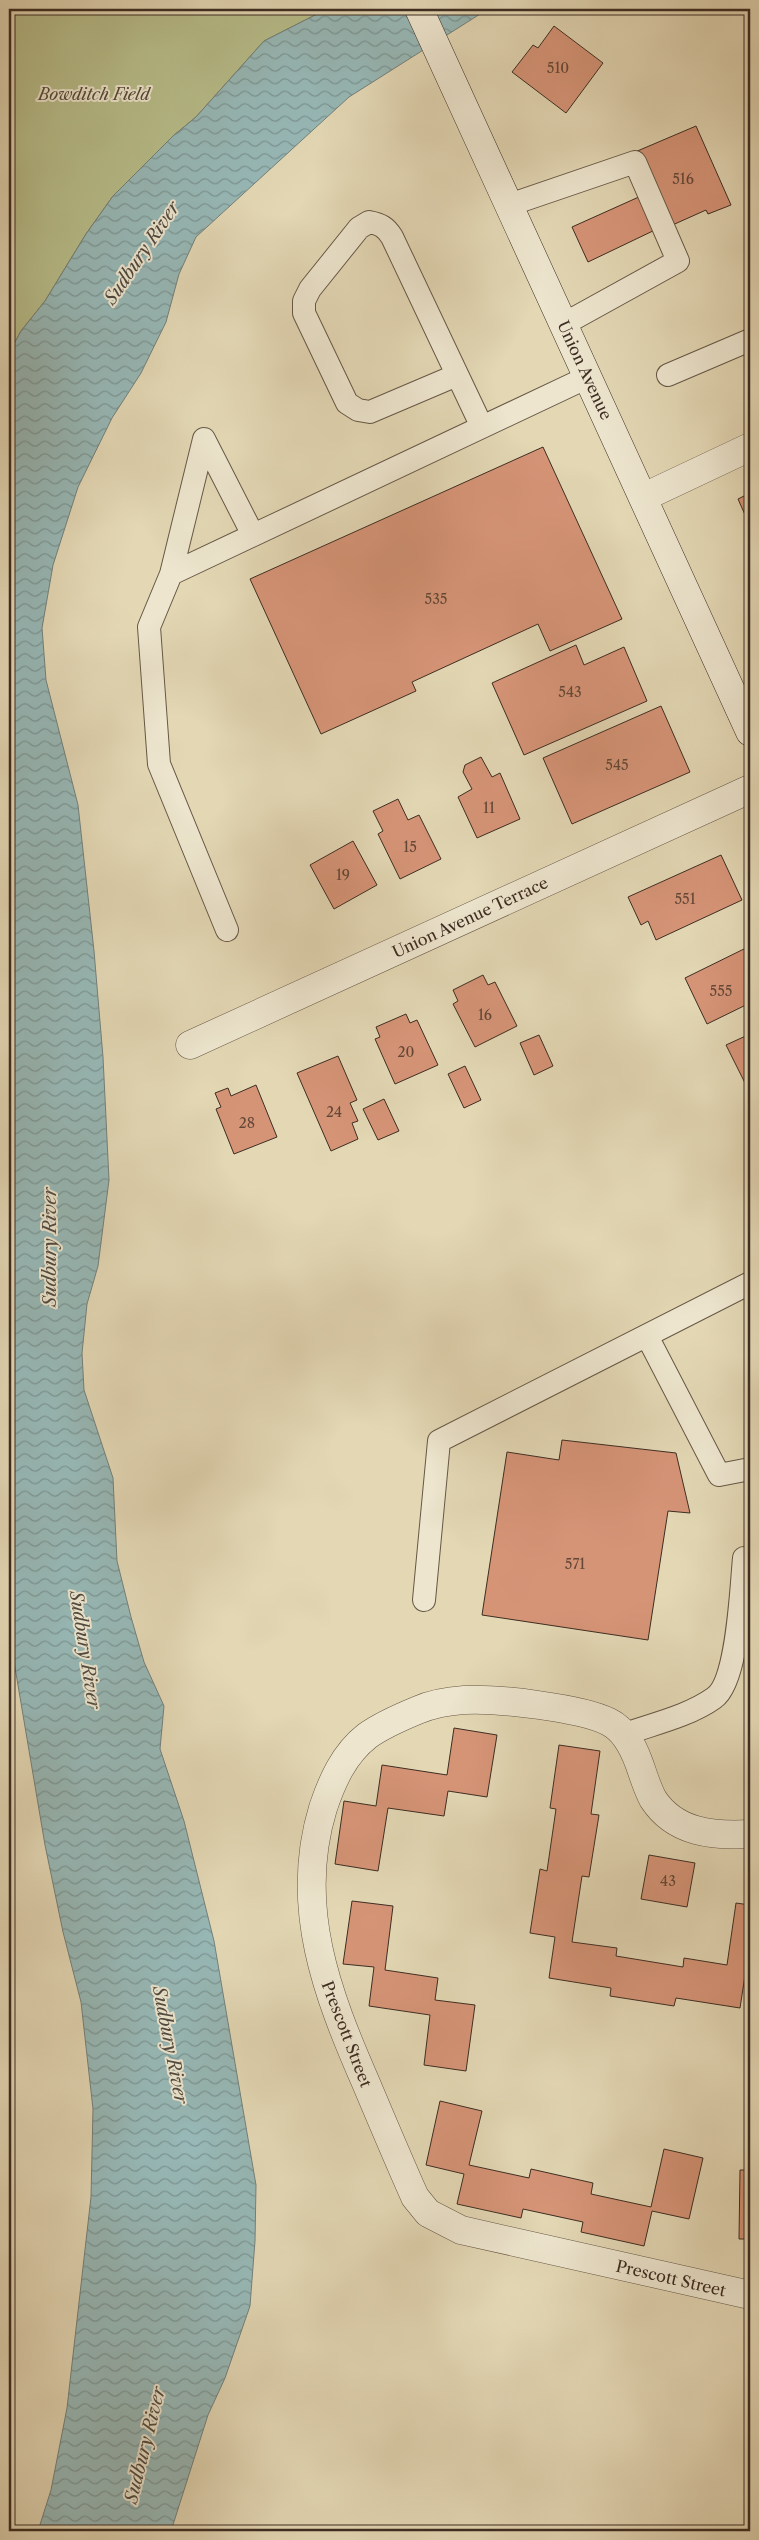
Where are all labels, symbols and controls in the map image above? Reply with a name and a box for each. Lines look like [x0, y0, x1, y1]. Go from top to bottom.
house number: 510 [547, 59, 569, 77]
park label: Bowditch Field [36, 84, 151, 104]
house number: 516 [672, 170, 694, 188]
water label: Sudbury River [99, 196, 185, 309]
street label: Union Avenue [553, 317, 617, 423]
house number: 535 [425, 590, 447, 608]
house number: 543 [558, 683, 582, 701]
house number: 545 [605, 756, 629, 774]
house number: 11 [483, 799, 495, 817]
house number: 15 [403, 838, 417, 856]
house number: 19 [336, 866, 350, 884]
street label: Union Avenue Terrace [389, 872, 551, 962]
house number: 551 [674, 890, 696, 908]
house number: 555 [710, 982, 732, 1000]
house number: 16 [478, 1006, 492, 1024]
house number: 20 [398, 1043, 415, 1061]
house number: 24 [326, 1103, 342, 1121]
house number: 28 [239, 1114, 255, 1132]
water label: Sudbury River [39, 1186, 61, 1308]
house number: 571 [565, 1555, 585, 1573]
water label: Sudbury River [65, 1588, 105, 1712]
house number: 43 [660, 1872, 676, 1890]
street label: Prescott Street [318, 1978, 377, 2090]
water label: Sudbury River [148, 1983, 192, 2107]
street label: Prescott Street [614, 2256, 728, 2300]
water label: Sudbury River [120, 2383, 171, 2507]

